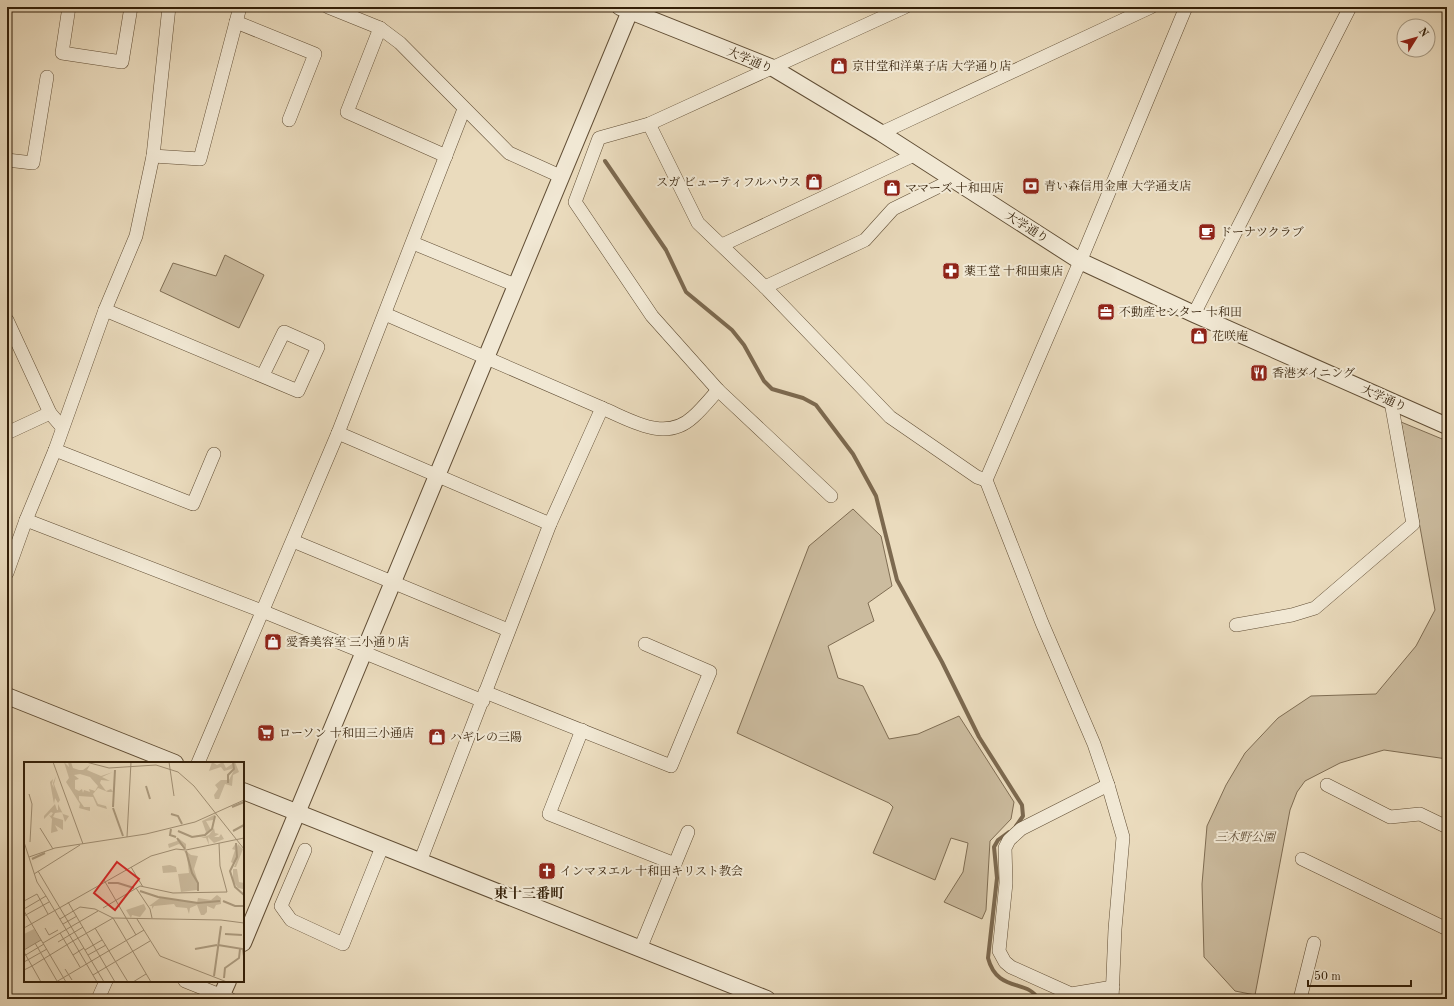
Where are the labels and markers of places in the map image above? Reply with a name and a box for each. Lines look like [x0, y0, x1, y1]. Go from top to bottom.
shop icon: 京甘堂和洋菓子店 大学通り店 [829, 56, 849, 76]
place label: 京甘堂和洋菓子店 大学通り店 [852, 59, 1011, 73]
shop icon: スガ ビューティフルハウス [804, 172, 824, 192]
place label: スガ ビューティフルハウス [656, 176, 801, 189]
bank icon: 青い森信用金庫 大学通支店 [1021, 176, 1041, 196]
shop icon: ママーズ 十和田店 [882, 178, 902, 198]
place label: 青い森信用金庫 大学通支店 [1044, 179, 1191, 193]
place label: ママーズ 十和田店 [905, 181, 1004, 195]
cafe icon: ドーナツクラブ [1197, 222, 1217, 242]
place label: ドーナツクラブ [1220, 226, 1304, 239]
pharmacy icon: 薬王堂 十和田東店 [941, 261, 961, 281]
place label: 薬王堂 十和田東店 [964, 264, 1063, 278]
office icon: 不動産センター 十和田 [1096, 302, 1116, 322]
place label: 不動産センター 十和田 [1119, 305, 1242, 319]
shop icon: 花咲庵 [1189, 326, 1209, 346]
place label: 花咲庵 [1212, 329, 1248, 343]
restaurant icon: 香港ダイニング [1249, 363, 1269, 383]
place label: 香港ダイニング [1272, 366, 1355, 380]
shop icon: 愛香美容室 三小通り店 [263, 632, 283, 652]
place label: 愛香美容室 三小通り店 [286, 635, 409, 649]
supermarket icon: ローソン 十和田三小通店 [256, 723, 276, 743]
place label: ローソン 十和田三小通店 [279, 726, 414, 740]
shop icon: ハギレの三陽 [427, 727, 447, 747]
place label: ハギレの三陽 [450, 731, 522, 744]
church icon: インマヌエル 十和田キリスト教会 [537, 861, 557, 881]
place label: インマヌエル 十和田キリスト教会 [560, 864, 743, 878]

